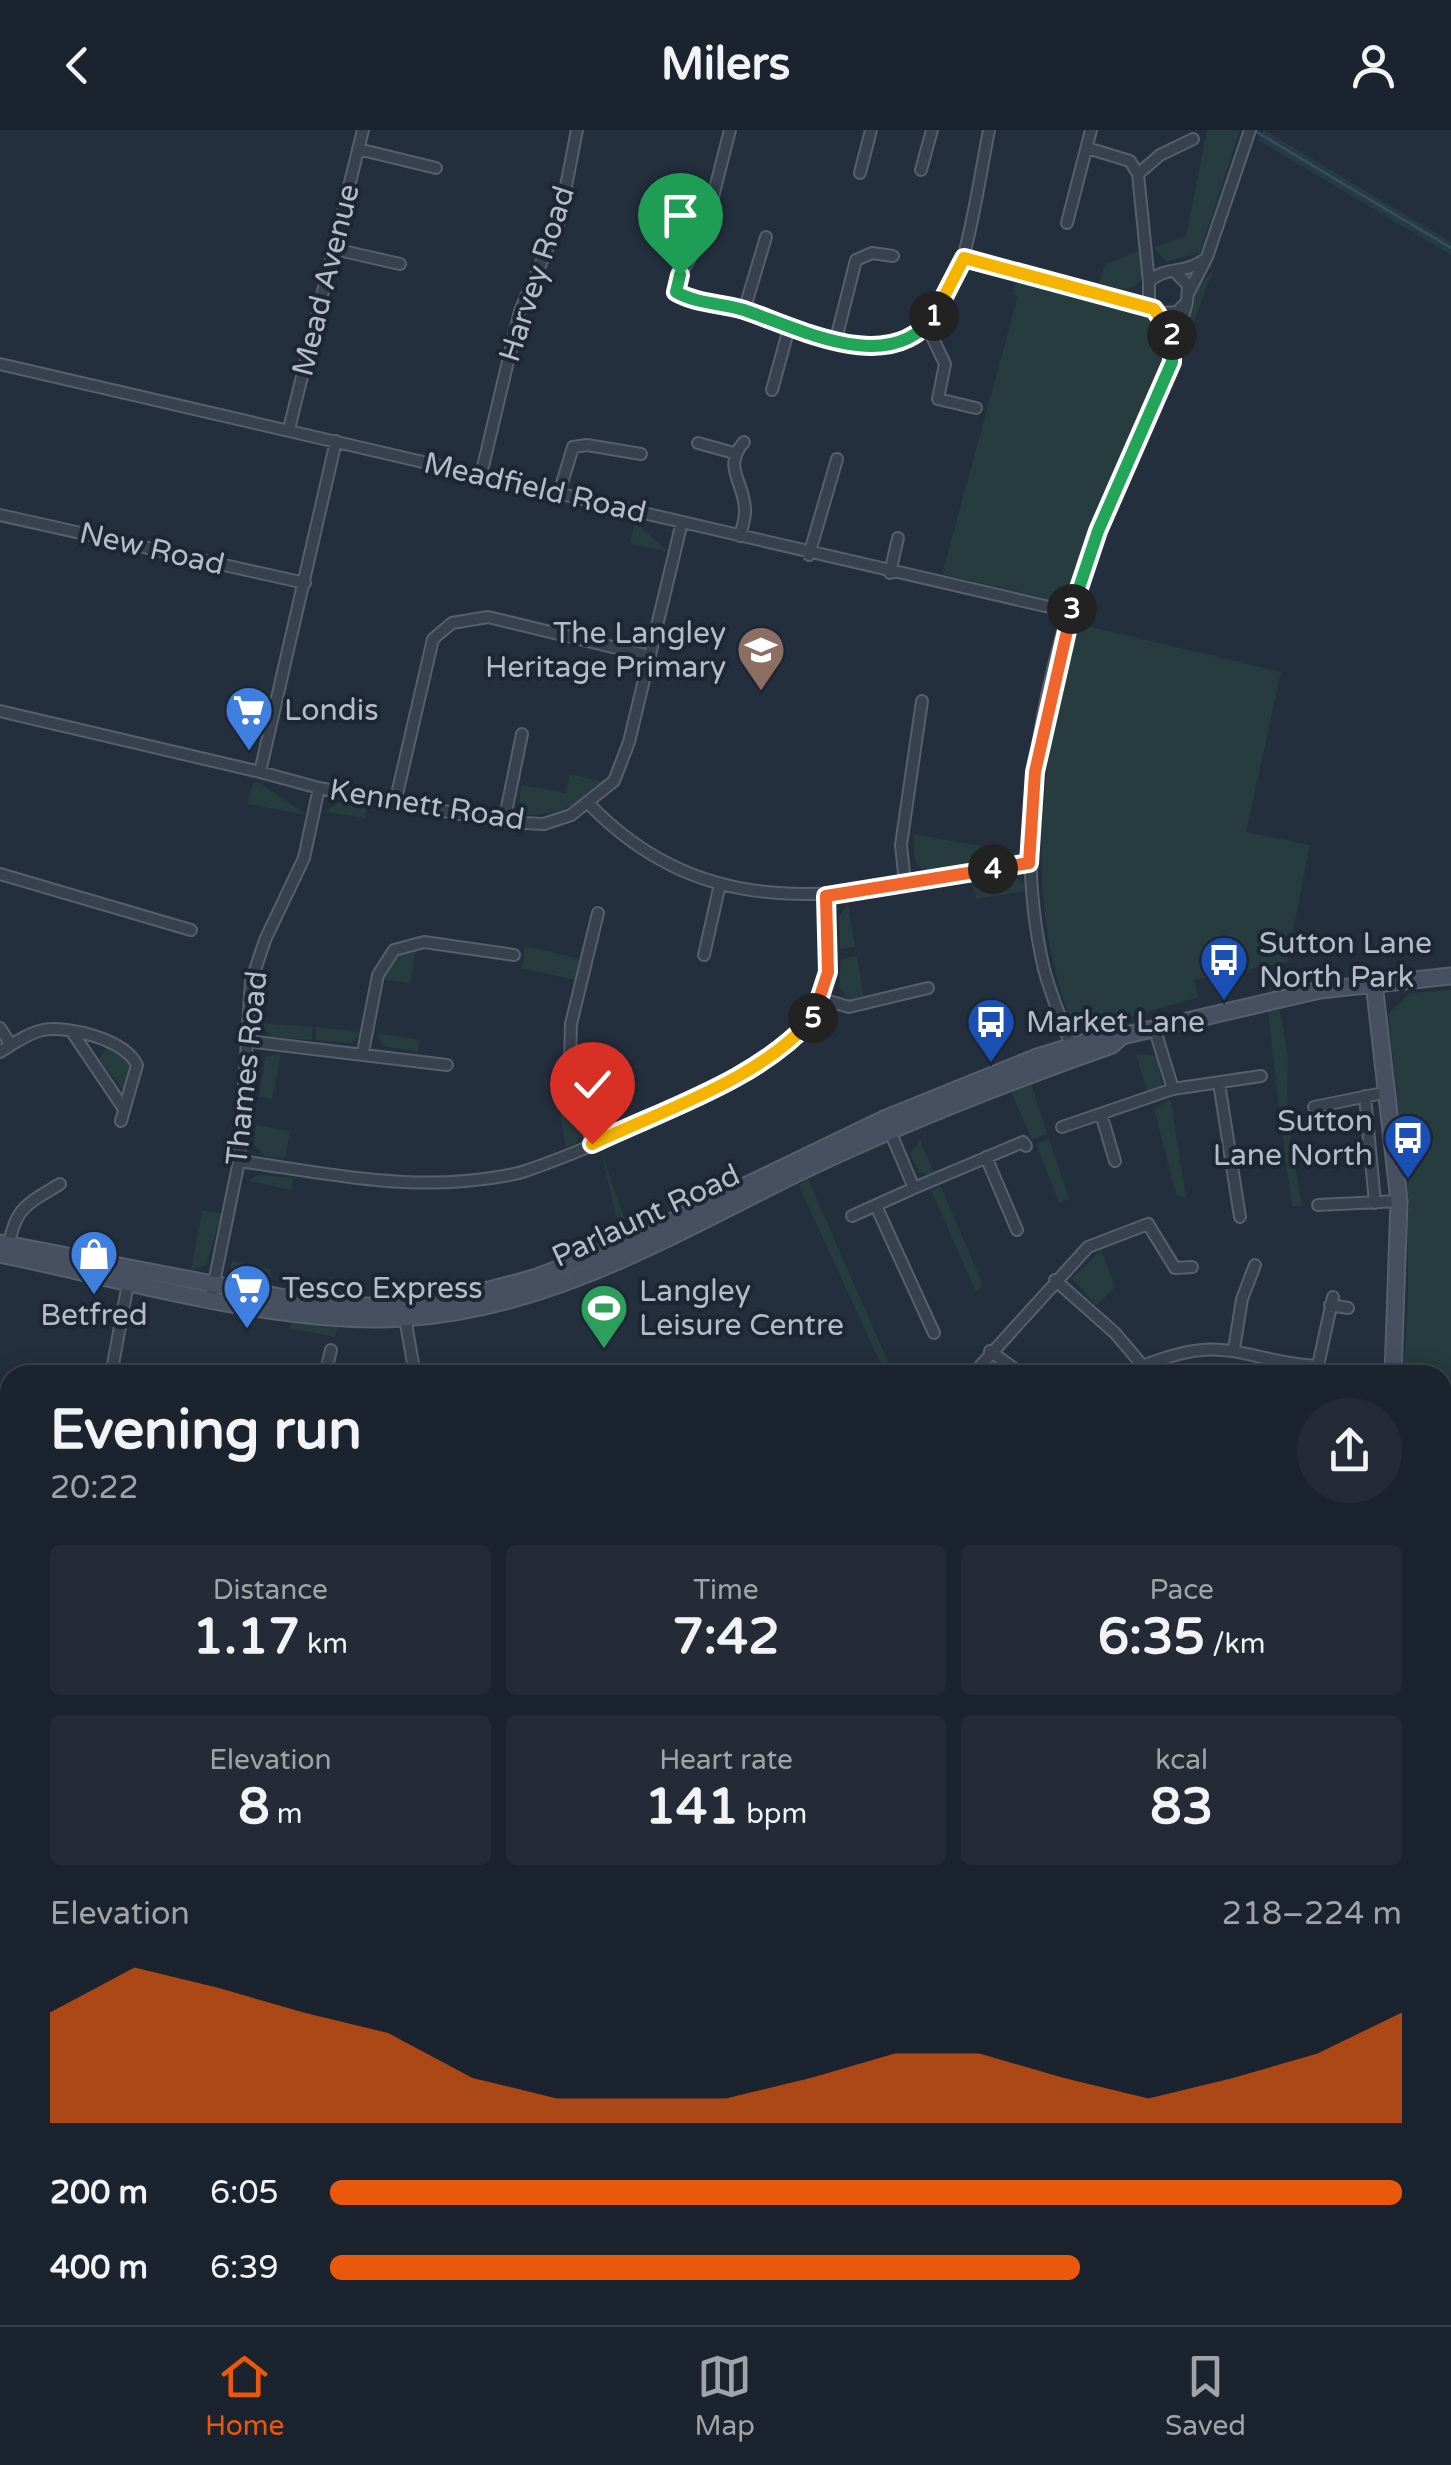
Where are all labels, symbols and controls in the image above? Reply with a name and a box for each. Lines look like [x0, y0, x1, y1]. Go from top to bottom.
icon: back [50, 38, 105, 93]
text: Milers [661, 38, 790, 92]
icon: person [1346, 38, 1401, 93]
pin [638, 173, 723, 276]
street label: Mead Avenue [284, 180, 368, 380]
street label: Harvey Road [491, 181, 583, 367]
icon: arrive [653, 188, 708, 243]
pin: 1 [909, 291, 959, 341]
text: 1 [925, 299, 943, 333]
pin: 2 [1147, 310, 1197, 360]
text: 2 [1163, 318, 1181, 352]
street label: Meadfield Road [420, 444, 650, 532]
street label: New Road [76, 514, 228, 584]
pin: 3 [1047, 584, 1097, 634]
text: 3 [1063, 592, 1081, 626]
place label: The Langley Heritage Primary [485, 615, 726, 686]
school or university icon: The Langley Heritage Primary [735, 624, 787, 692]
supermarket icon: Londis [223, 684, 275, 752]
place label: Londis [284, 692, 379, 729]
street label: Kennett Road [327, 771, 527, 839]
pin: 4 [968, 844, 1018, 894]
text: 4 [984, 852, 1002, 886]
place label: Sutton Lane North Park [1259, 925, 1432, 996]
bus stop icon: Sutton Lane North Park [1198, 934, 1250, 1002]
street label: Thames Road [218, 969, 276, 1167]
pin: 5 [788, 993, 838, 1043]
bus stop icon: Market Lane [965, 996, 1017, 1064]
text: 5 [804, 1001, 822, 1035]
place label: Market Lane [1026, 1004, 1205, 1041]
pin [550, 1042, 635, 1145]
icon: check [565, 1057, 620, 1112]
place label: Sutton Lane North [1213, 1103, 1373, 1174]
bus stop icon: Sutton Lane North [1382, 1112, 1434, 1180]
street label: Parlaunt Road [546, 1156, 746, 1276]
shop icon: Betfred [68, 1228, 120, 1296]
supermarket icon: Tesco Express [221, 1262, 273, 1330]
place label: Tesco Express [282, 1270, 483, 1307]
place label: Langley Leisure Centre [639, 1273, 844, 1344]
sports icon: Langley Leisure Centre [578, 1282, 630, 1350]
place label: Betfred [40, 1297, 148, 1334]
text: Evening run [50, 1398, 362, 1464]
button: share [1297, 1398, 1402, 1503]
text: 20:22 [50, 1469, 139, 1507]
text: Distance [213, 1573, 328, 1607]
text: Time [693, 1573, 759, 1607]
text: Pace [1149, 1573, 1214, 1607]
text: 1.17 [193, 1607, 300, 1667]
text: 7:42 [672, 1607, 780, 1667]
text: 6:35 [1098, 1607, 1205, 1667]
text: km [300, 1627, 348, 1661]
text: /km [1205, 1627, 1266, 1661]
text: Elevation [209, 1743, 332, 1777]
text: Heart rate [659, 1743, 793, 1777]
text: kcal [1155, 1743, 1208, 1777]
text: 8 [238, 1777, 270, 1837]
text: 141 [645, 1777, 739, 1837]
text: 83 [1150, 1777, 1213, 1837]
text: m [270, 1797, 303, 1831]
text: bpm [739, 1797, 807, 1831]
text: Elevation [50, 1895, 190, 1933]
text: 218–224 m [1222, 1895, 1402, 1933]
text: 200 m [50, 2174, 148, 2212]
text: 6:05 [210, 2174, 279, 2212]
text: 400 m [50, 2249, 148, 2287]
text: 6:39 [210, 2249, 279, 2287]
tab: Home [205, 2349, 284, 2443]
tab: Map [694, 2349, 755, 2443]
tab: Saved [1165, 2349, 1246, 2443]

